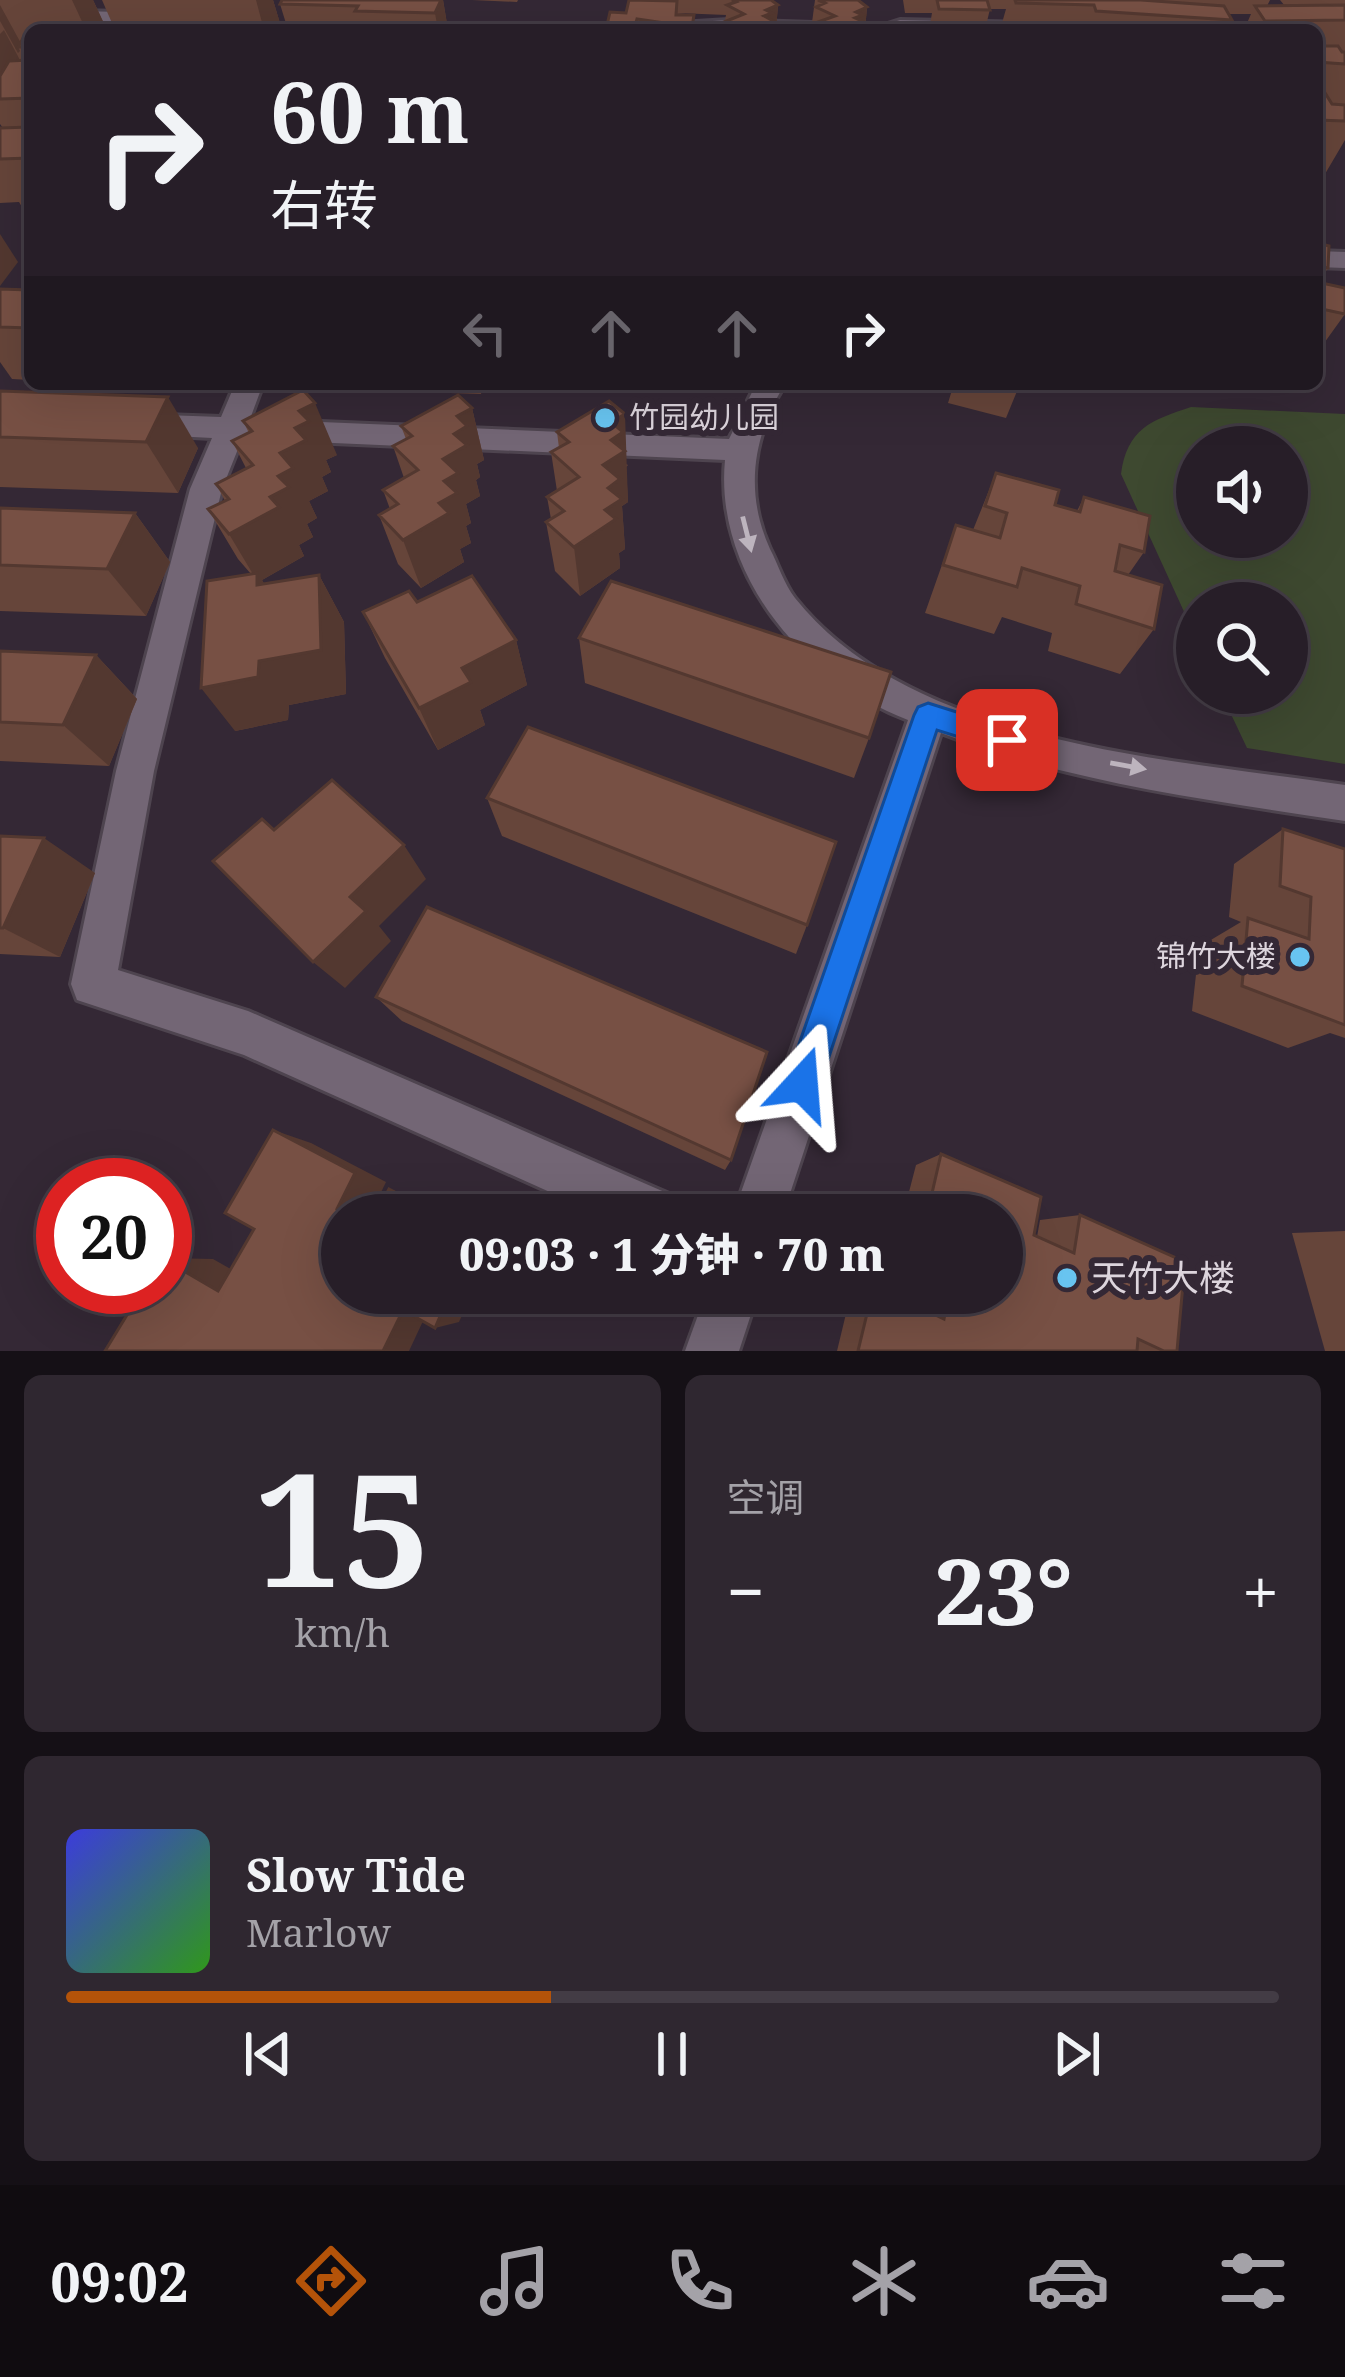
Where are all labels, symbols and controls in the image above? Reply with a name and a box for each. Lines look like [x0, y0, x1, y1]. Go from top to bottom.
text: 60 m [270, 53, 470, 168]
icon: right [72, 72, 228, 228]
text: 右转 [270, 167, 378, 241]
icon: left [452, 300, 518, 366]
icon: ahead [578, 300, 644, 366]
icon: ahead [704, 300, 770, 366]
icon: right [830, 300, 896, 366]
place label: 竹园幼儿园 [629, 396, 779, 437]
marker: 竹园幼儿园 [592, 405, 618, 431]
map controls [1176, 426, 1308, 714]
button: sound [1176, 426, 1308, 558]
one-way arrow [738, 516, 757, 553]
button: search [1176, 582, 1308, 714]
pin [956, 689, 1058, 791]
icon: arrive [974, 707, 1040, 773]
one-way arrow [1110, 757, 1147, 776]
place label: 锦竹大楼 [1156, 935, 1276, 976]
marker: 锦竹大楼 [1287, 944, 1313, 970]
position arrow [739, 1021, 865, 1147]
speed limit sign: 20 [36, 1158, 192, 1314]
text: 09:03 · 1 分钟 · 70 m [459, 1223, 885, 1284]
place label: 天竹大楼 [1091, 1253, 1235, 1302]
marker: 天竹大楼 [1054, 1265, 1080, 1291]
text: 15 [254, 1420, 430, 1633]
text: 空调 [727, 1470, 805, 1523]
text: 23° [934, 1529, 1072, 1651]
text: − [727, 1545, 765, 1635]
text: + [1242, 1545, 1279, 1635]
text: km/h [294, 1605, 390, 1658]
text: Slow Tide [246, 1844, 466, 1905]
text: Marlow [246, 1905, 391, 1958]
icon: previous [235, 2021, 301, 2087]
icon: pause [639, 2021, 705, 2087]
icon: next [1044, 2021, 1110, 2087]
icon: directions [289, 2239, 373, 2323]
icon: music [473, 2239, 557, 2323]
icon: phone [658, 2239, 742, 2323]
icon: climate [842, 2239, 926, 2323]
icon: car [1026, 2239, 1110, 2323]
icon: filters [1211, 2239, 1295, 2323]
text: 09:02 [50, 2244, 189, 2318]

